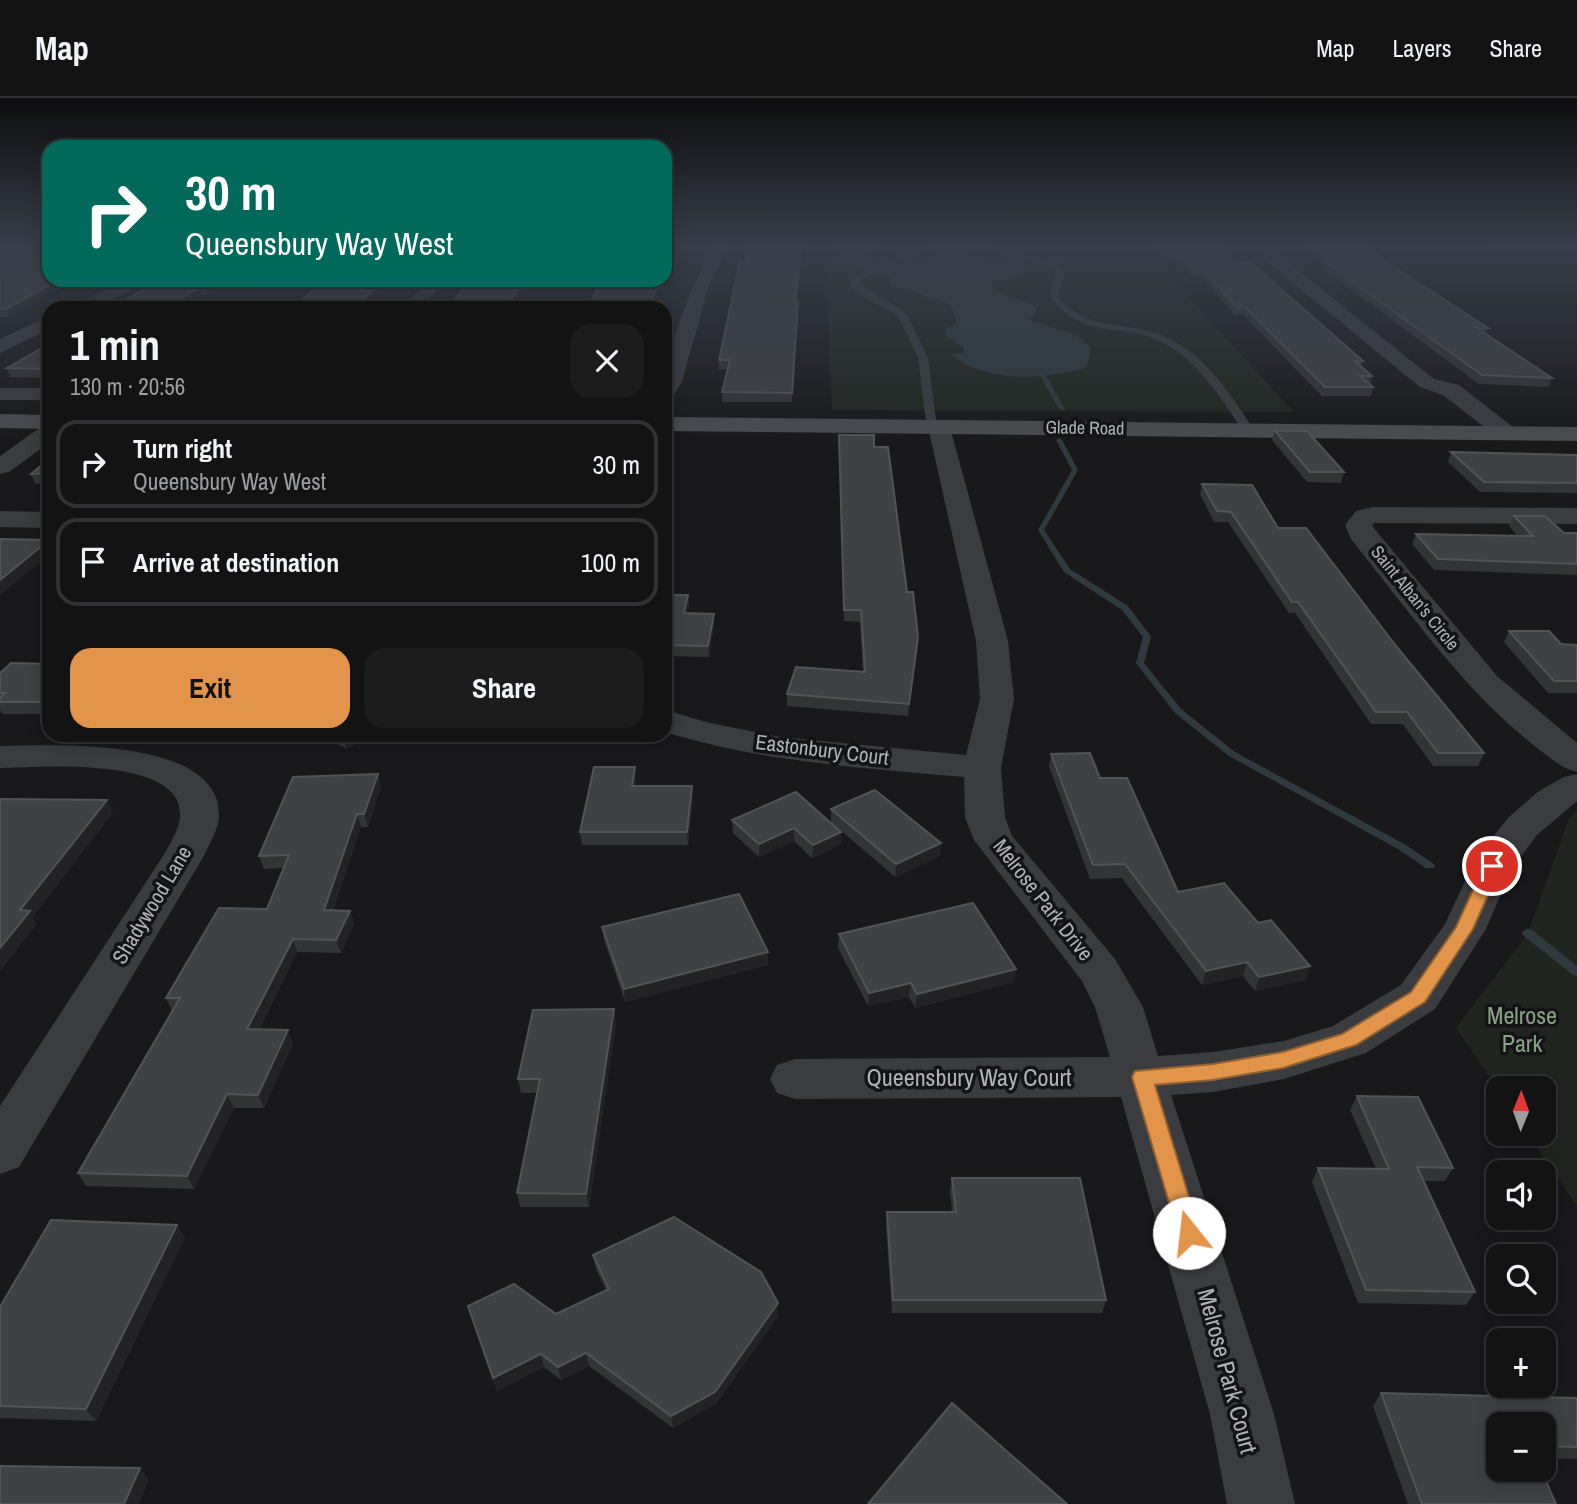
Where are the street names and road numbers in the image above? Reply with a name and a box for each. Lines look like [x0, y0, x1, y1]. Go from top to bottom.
street label: Glade Road [1045, 414, 1125, 441]
street label: Saint Alban's Circle [1365, 540, 1465, 655]
street label: Eastonbury Court [754, 727, 891, 772]
street label: Melrose Park Drive [987, 833, 1100, 967]
street label: Shadywood Lane [105, 840, 198, 969]
street label: Queensbury Way Court [867, 1061, 1072, 1093]
street label: Melrose Park Court [1191, 1285, 1265, 1457]

